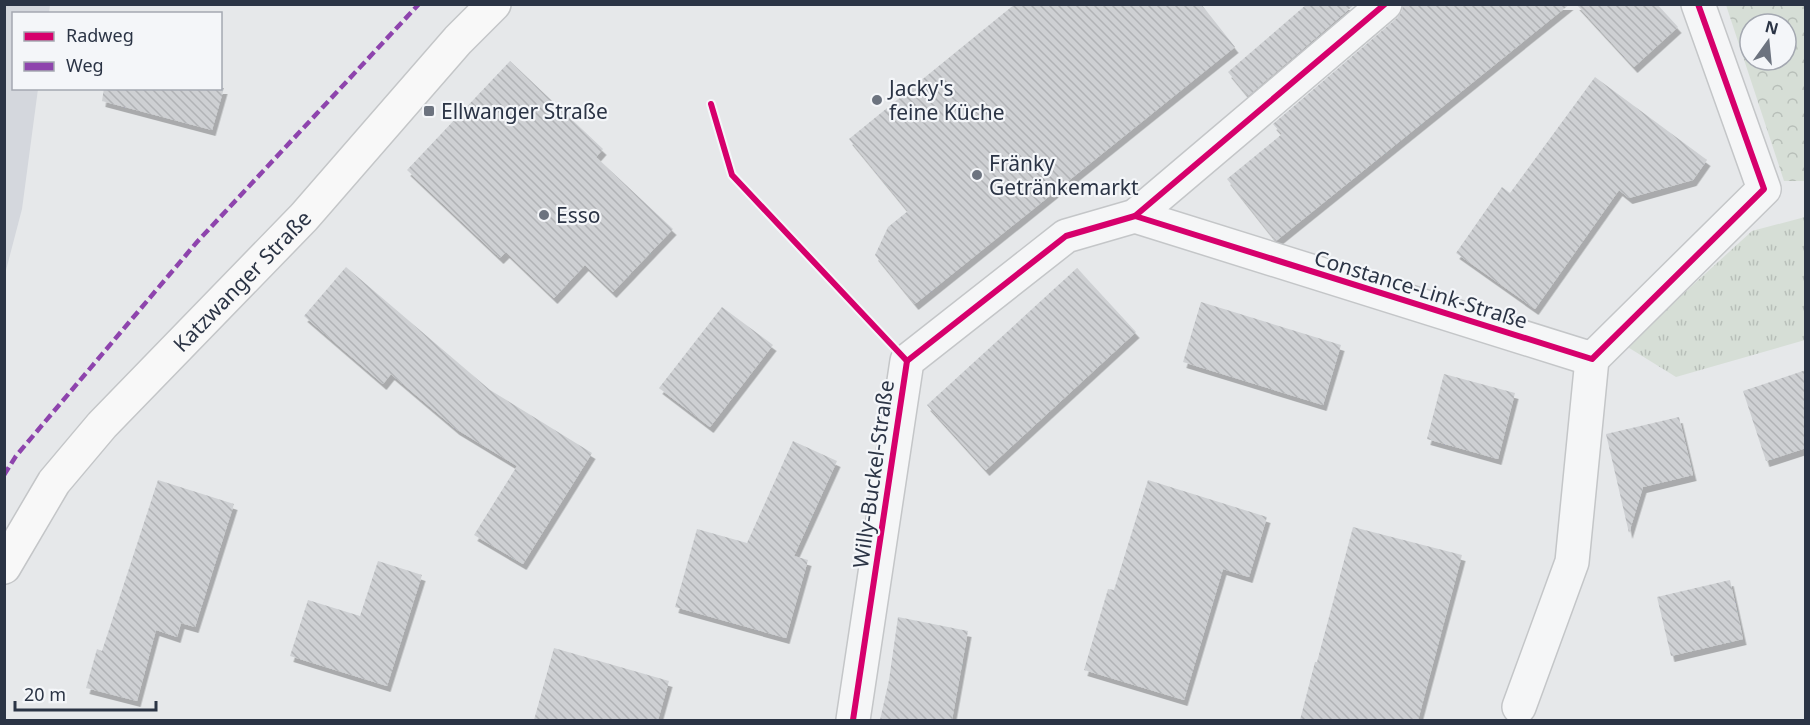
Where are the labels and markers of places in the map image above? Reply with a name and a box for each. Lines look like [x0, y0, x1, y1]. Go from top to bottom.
place label: Jacky's feine Küche [887, 74, 1005, 126]
marker: Jacky's feine Küche [870, 93, 884, 107]
place label: Ellwanger Straße [441, 97, 608, 125]
marker: Ellwanger Straße [422, 104, 436, 118]
place label: Fränky Getränkemarkt [989, 149, 1139, 201]
marker: Fränky Getränkemarkt [970, 168, 984, 182]
place label: Esso [556, 201, 601, 229]
marker: Esso [537, 208, 551, 222]

